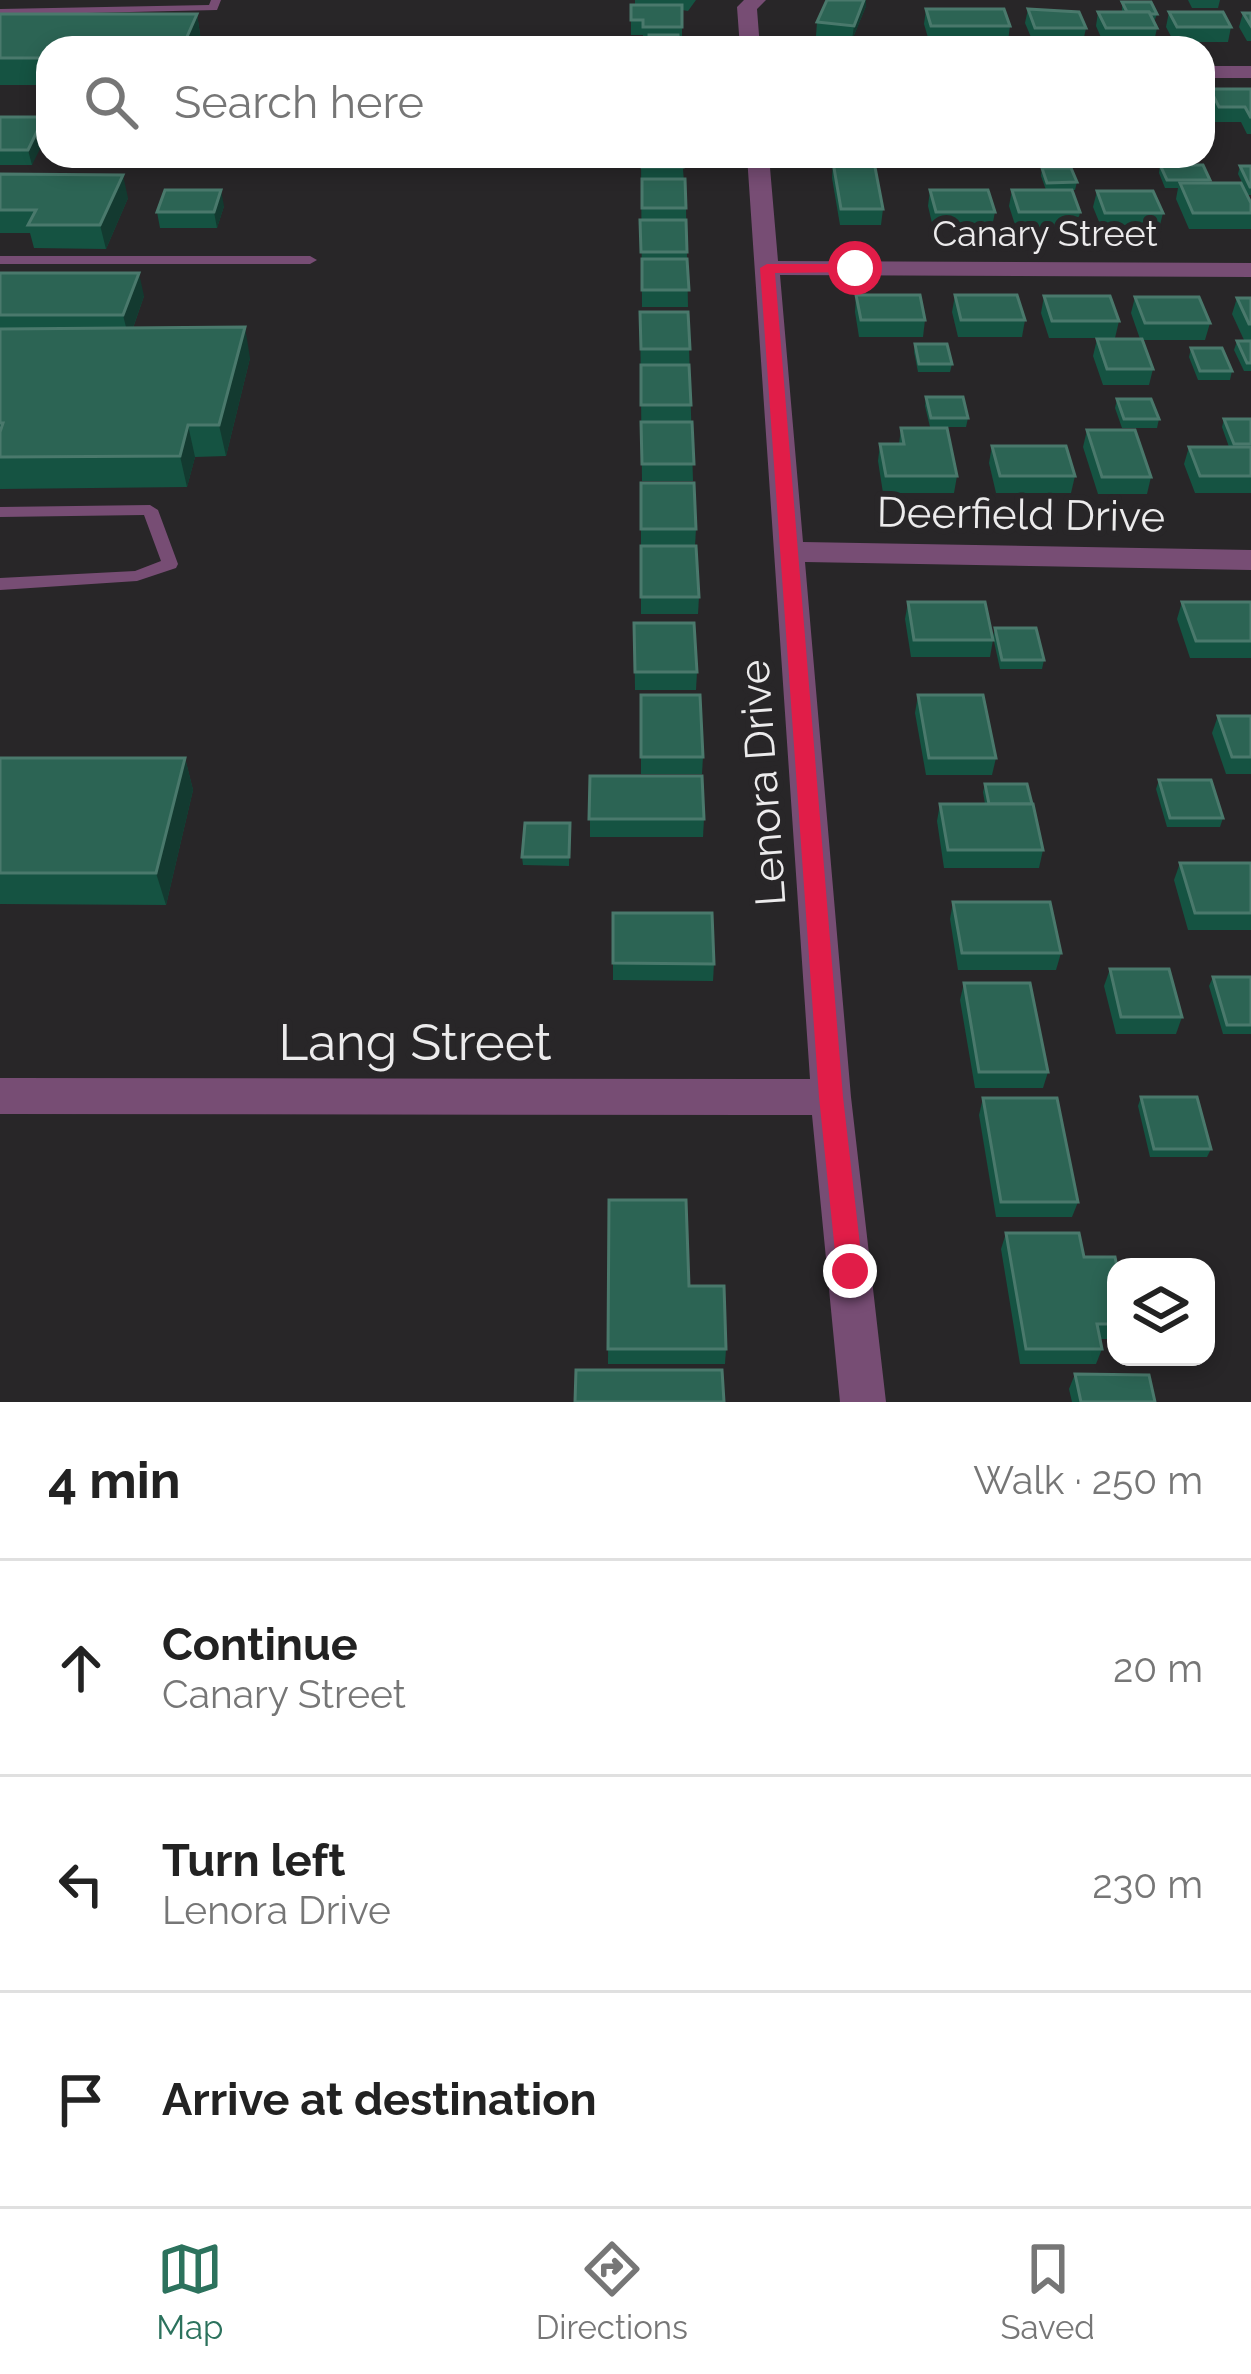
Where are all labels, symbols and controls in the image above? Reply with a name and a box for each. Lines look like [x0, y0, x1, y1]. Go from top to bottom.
search box [36, 36, 1215, 168]
icon: search [78, 69, 144, 135]
text: Search here [174, 76, 424, 129]
street label: Canary Street [932, 212, 1158, 254]
route start [828, 241, 882, 295]
street label: Deerfield Drive [876, 487, 1166, 542]
street label: Lenora Drive [729, 658, 796, 908]
street label: Lang Street [278, 1012, 552, 1072]
route end [823, 1244, 877, 1298]
map controls [1107, 1258, 1215, 1366]
button: layers [1107, 1258, 1215, 1366]
text: 4 min [48, 1450, 181, 1510]
text: Walk · 250 m [973, 1457, 1203, 1503]
text: Continue [162, 1618, 358, 1671]
icon: ahead [48, 1635, 114, 1701]
text: 20 m [1113, 1645, 1203, 1691]
text: Canary Street [162, 1671, 406, 1717]
text: Turn left [162, 1834, 345, 1887]
icon: left [48, 1851, 114, 1917]
text: 230 m [1092, 1861, 1203, 1907]
text: Lenora Drive [162, 1887, 391, 1933]
icon: arrive [48, 2067, 114, 2133]
text: Arrive at destination [162, 2073, 597, 2126]
tab: Map [156, 2236, 223, 2347]
tab: Directions [536, 2236, 688, 2347]
tab: Saved [1000, 2236, 1095, 2347]

